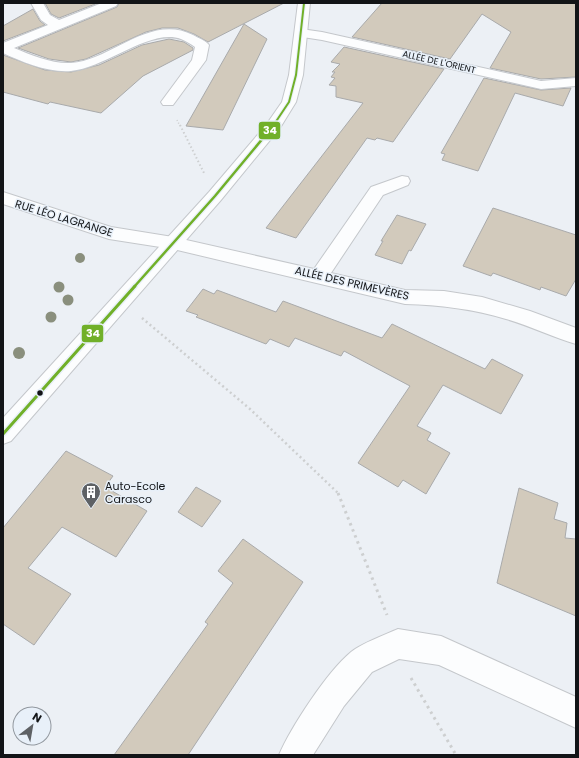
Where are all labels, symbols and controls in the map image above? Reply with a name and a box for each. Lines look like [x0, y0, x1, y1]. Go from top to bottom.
street label: ALLÉE DE L'ORIENT [401, 48, 477, 76]
line badge: 34 [258, 121, 281, 140]
text: 34 [263, 122, 278, 138]
street label: RUE LÉO LAGRANGE [13, 196, 115, 240]
street label: ALLÉE DES PRIMEVÈRES [293, 262, 411, 304]
line badge: 34 [81, 324, 104, 343]
text: 34 [86, 325, 101, 341]
unlabelled marker [35, 388, 45, 398]
place label: Auto-Ecole Carasco [105, 478, 166, 507]
building icon: Auto-Ecole Carasco [80, 481, 102, 509]
north arrow [12, 706, 52, 746]
text: N [29, 708, 45, 726]

